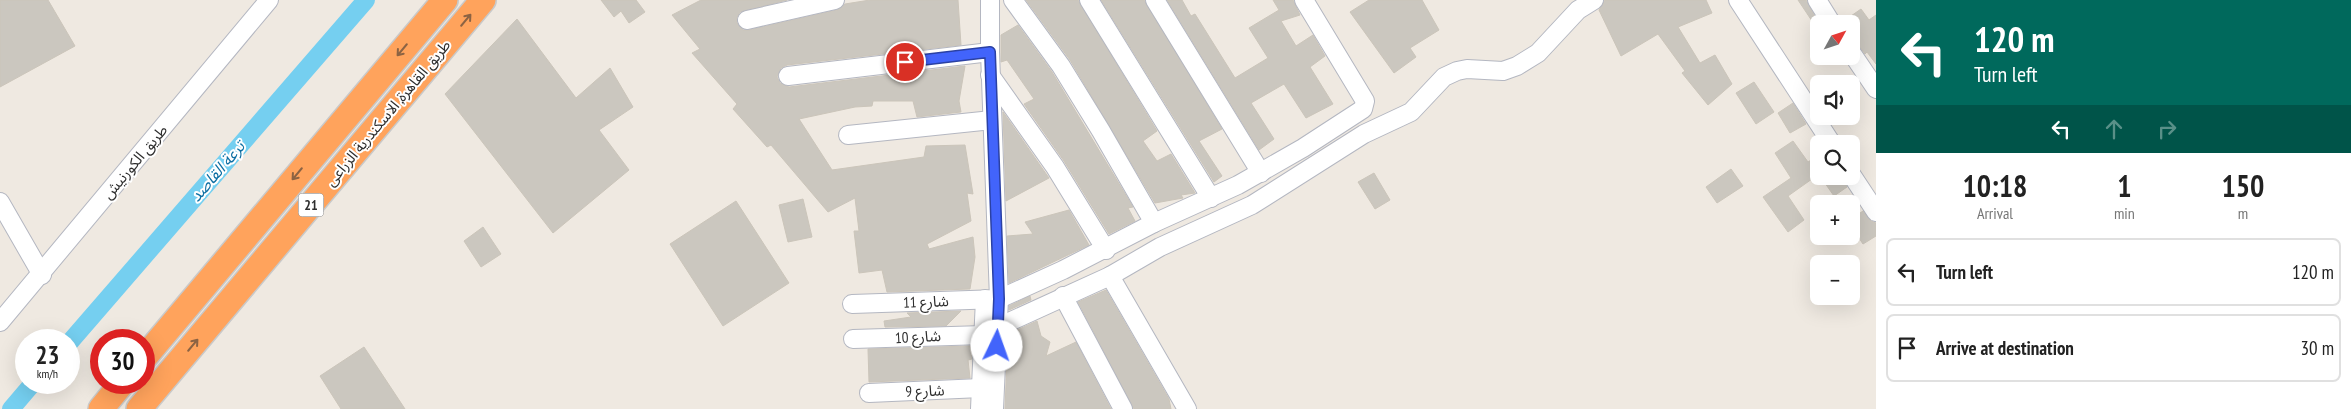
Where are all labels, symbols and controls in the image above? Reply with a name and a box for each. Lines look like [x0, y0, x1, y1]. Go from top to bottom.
one-way arrow [461, 14, 472, 27]
north arrow [1810, 15, 1860, 65]
map controls [1810, 15, 1860, 305]
text: 120 m [1974, 16, 2055, 62]
icon: left [1891, 20, 1956, 85]
street label: طريق القاهرة, الاسكندرية الزراعى [321, 36, 455, 190]
pin [884, 41, 926, 83]
one-way arrow [397, 44, 408, 57]
icon: arrive [891, 48, 919, 76]
text: Turn left [1974, 60, 2038, 88]
button: sound [1810, 75, 1860, 125]
icon: left [2047, 115, 2075, 143]
icon: ahead [2100, 115, 2128, 143]
icon: right [2153, 115, 2181, 143]
street label: طريق الكورنيش [98, 121, 172, 203]
water label: ترعة القاصد [185, 135, 250, 205]
button: search [1810, 135, 1860, 185]
text: 10:18 [1963, 166, 2027, 205]
text: 1 [2117, 166, 2132, 205]
text: 150 [2221, 166, 2264, 205]
one-way arrow [291, 168, 303, 181]
road number: 21 [298, 194, 324, 216]
button: + [1810, 195, 1860, 245]
text: Arrival [1977, 203, 2013, 223]
text: min [2114, 203, 2135, 223]
text: m [2238, 203, 2248, 223]
button: − [1810, 255, 1860, 305]
icon: left [1893, 258, 1921, 286]
text: Turn left [1936, 260, 1993, 284]
text: 120 m [2292, 260, 2334, 284]
street label: شارع 11 [903, 291, 950, 315]
position arrow [970, 319, 1022, 371]
street label: شارع 10 [895, 326, 942, 350]
speed limit sign: 30 [90, 329, 155, 394]
icon: arrive [1893, 334, 1921, 362]
text: Arrive at destination [1936, 336, 2074, 360]
text: 30 m [2301, 336, 2334, 360]
text: 23 [36, 339, 59, 371]
one-way arrow [187, 339, 198, 352]
text: km/h [37, 366, 58, 381]
street label: شارع 9 [905, 380, 945, 404]

